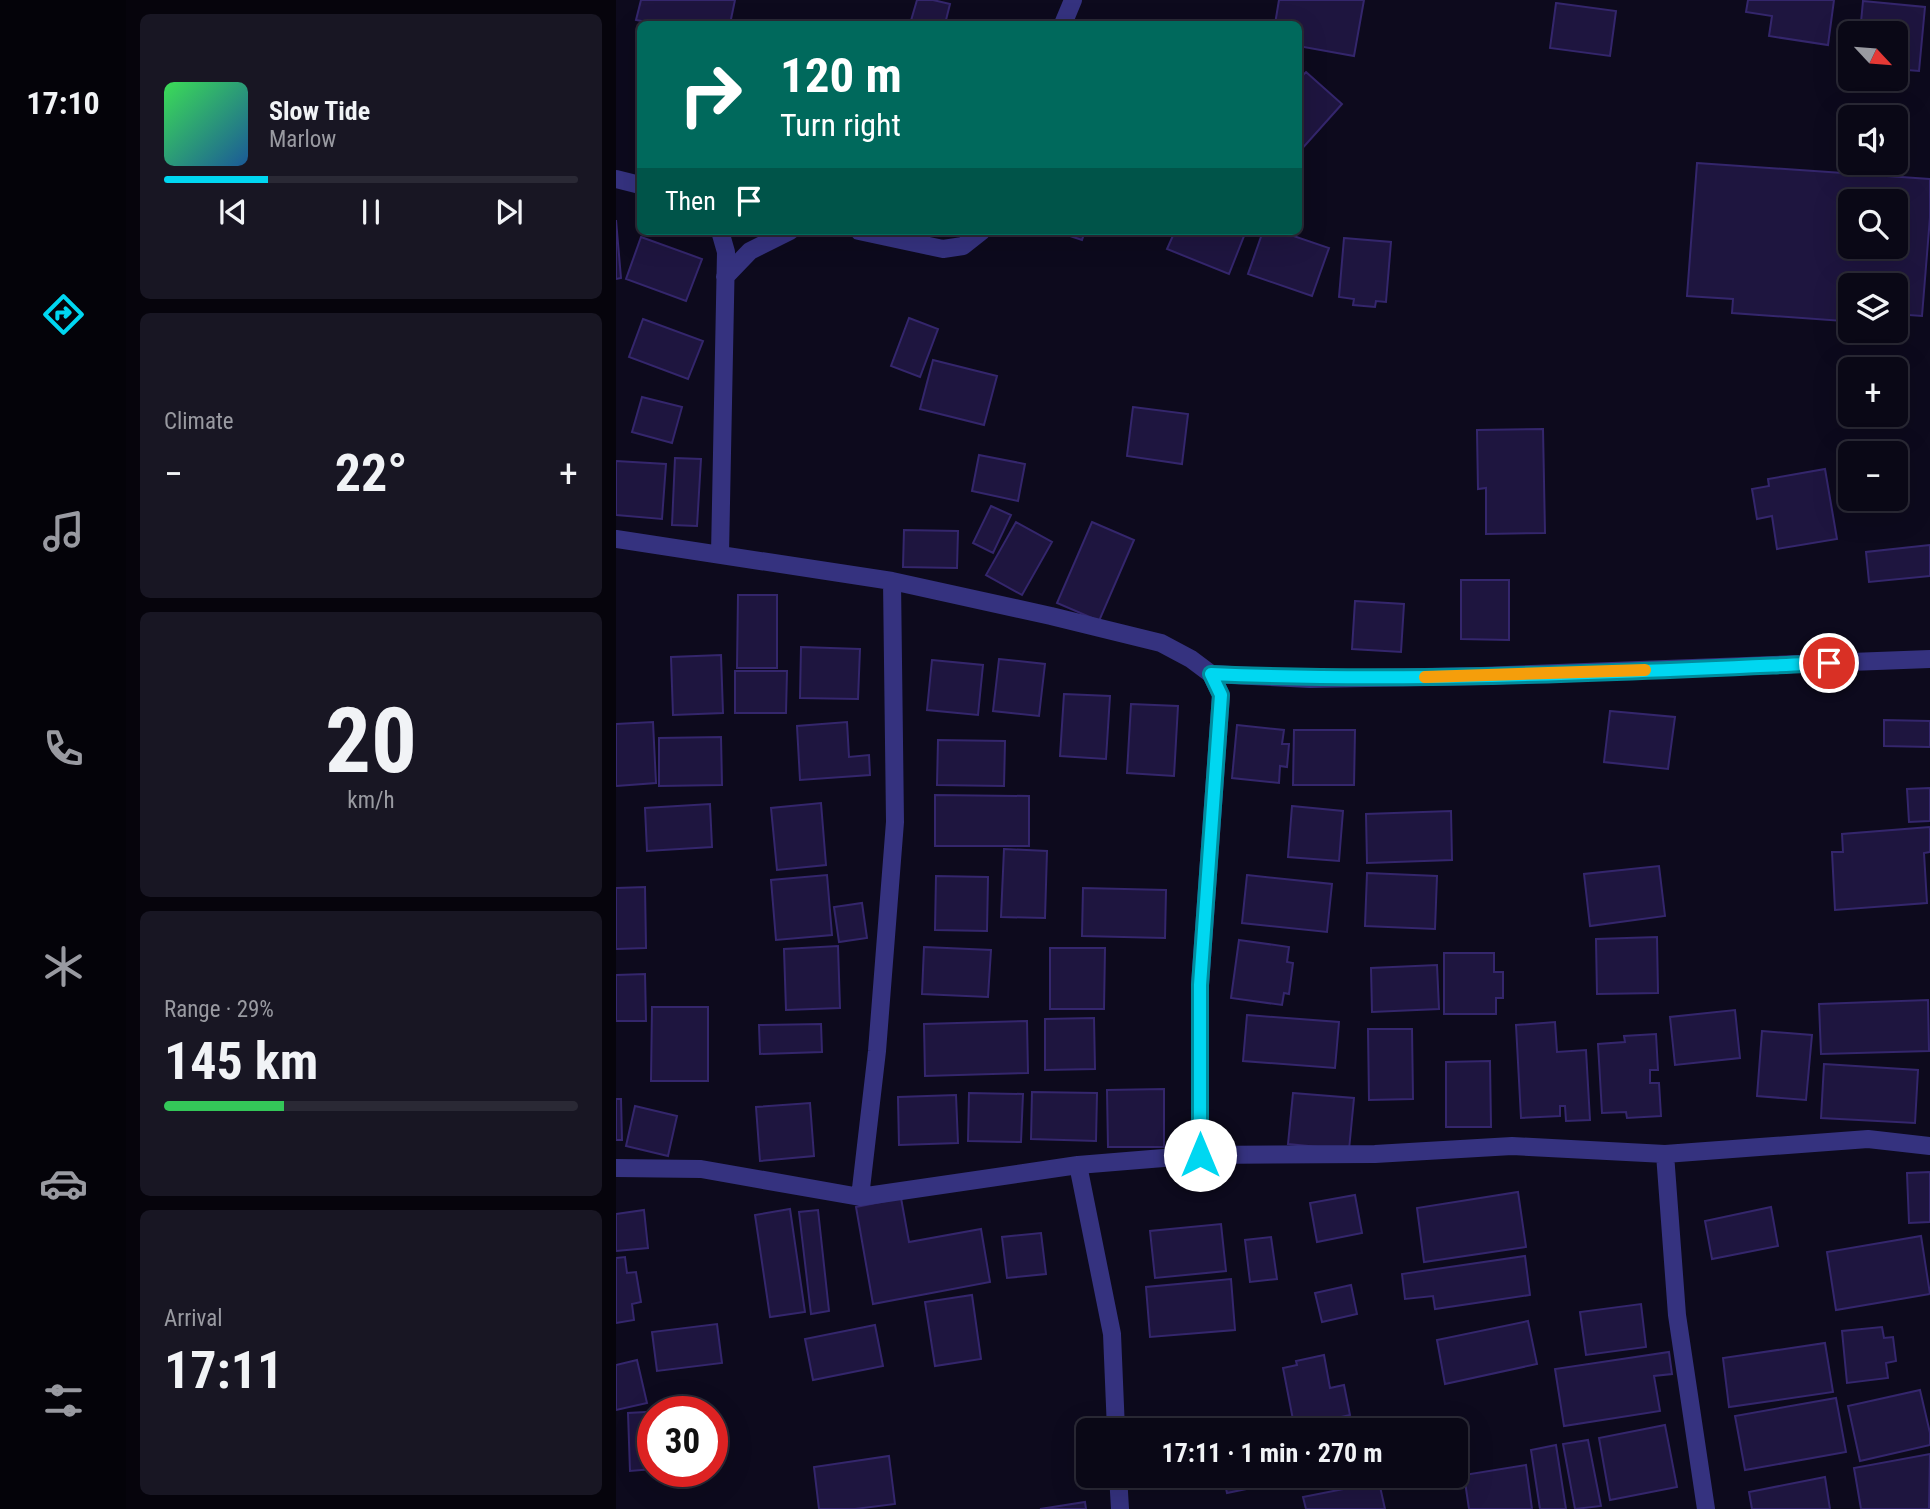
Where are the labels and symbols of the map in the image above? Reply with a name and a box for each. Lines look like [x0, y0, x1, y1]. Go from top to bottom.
north arrow [1838, 21, 1908, 91]
pin [1799, 633, 1859, 693]
position arrow [1163, 1118, 1237, 1192]
speed limit sign: 30 [637, 1396, 728, 1487]

